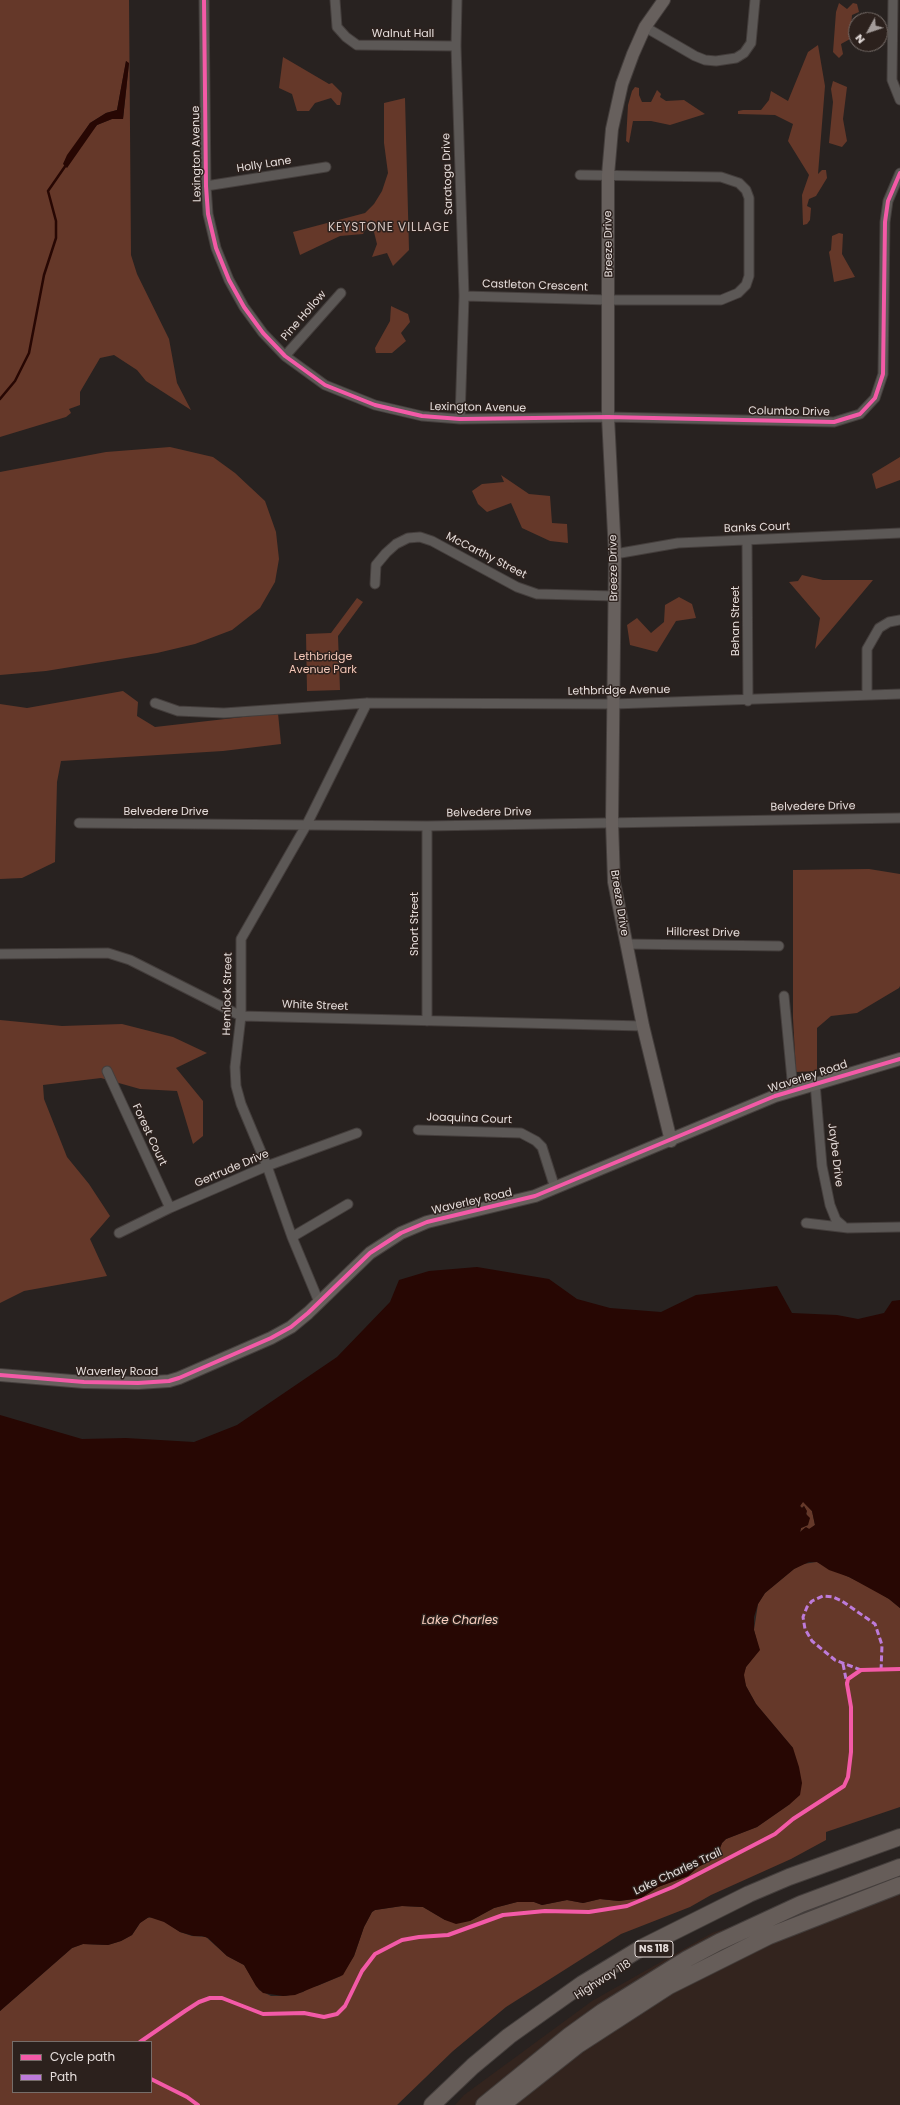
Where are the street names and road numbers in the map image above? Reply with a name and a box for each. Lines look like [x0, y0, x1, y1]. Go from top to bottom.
street label: Walnut Hall [372, 27, 434, 41]
street label: Lexington Avenue [190, 106, 204, 202]
street label: Saratoga Drive [440, 133, 456, 215]
street label: Holly Lane [236, 154, 292, 176]
street label: Breeze Drive [602, 210, 616, 278]
street label: Castleton Crescent [482, 278, 588, 294]
street label: Pine Hollow [279, 288, 329, 344]
street label: Lexington Avenue [430, 401, 526, 415]
street label: Columbo Drive [748, 405, 830, 419]
street label: Banks Court [724, 520, 790, 536]
street label: McCarthy Street [444, 530, 528, 582]
street label: Breeze Drive [607, 534, 621, 602]
street label: Behan Street [729, 586, 743, 656]
street label: Lethbridge Avenue [567, 684, 671, 698]
street label: Belvedere Drive [770, 800, 856, 814]
street label: Belvedere Drive [124, 805, 208, 819]
street label: Belvedere Drive [446, 806, 532, 820]
street label: Breeze Drive [607, 869, 631, 937]
street label: Short Street [408, 892, 422, 956]
street label: Hillcrest Drive [666, 926, 740, 940]
street label: Hemlock Street [221, 952, 235, 1036]
street label: White Street [282, 998, 348, 1014]
street label: Waverley Road [767, 1058, 849, 1096]
street label: Forest Court [129, 1102, 169, 1168]
street label: Joaquina Court [426, 1111, 512, 1127]
street label: Jaybe Drive [825, 1122, 845, 1188]
street label: Gertrude Drive [193, 1147, 271, 1191]
street label: Waverley Road [430, 1186, 514, 1218]
street label: Waverley Road [76, 1365, 158, 1379]
street label: Lake Charles Trail [632, 1846, 724, 1898]
road number: NS 118 [635, 1941, 673, 1957]
street label: Highway 118 [572, 1957, 634, 2003]

